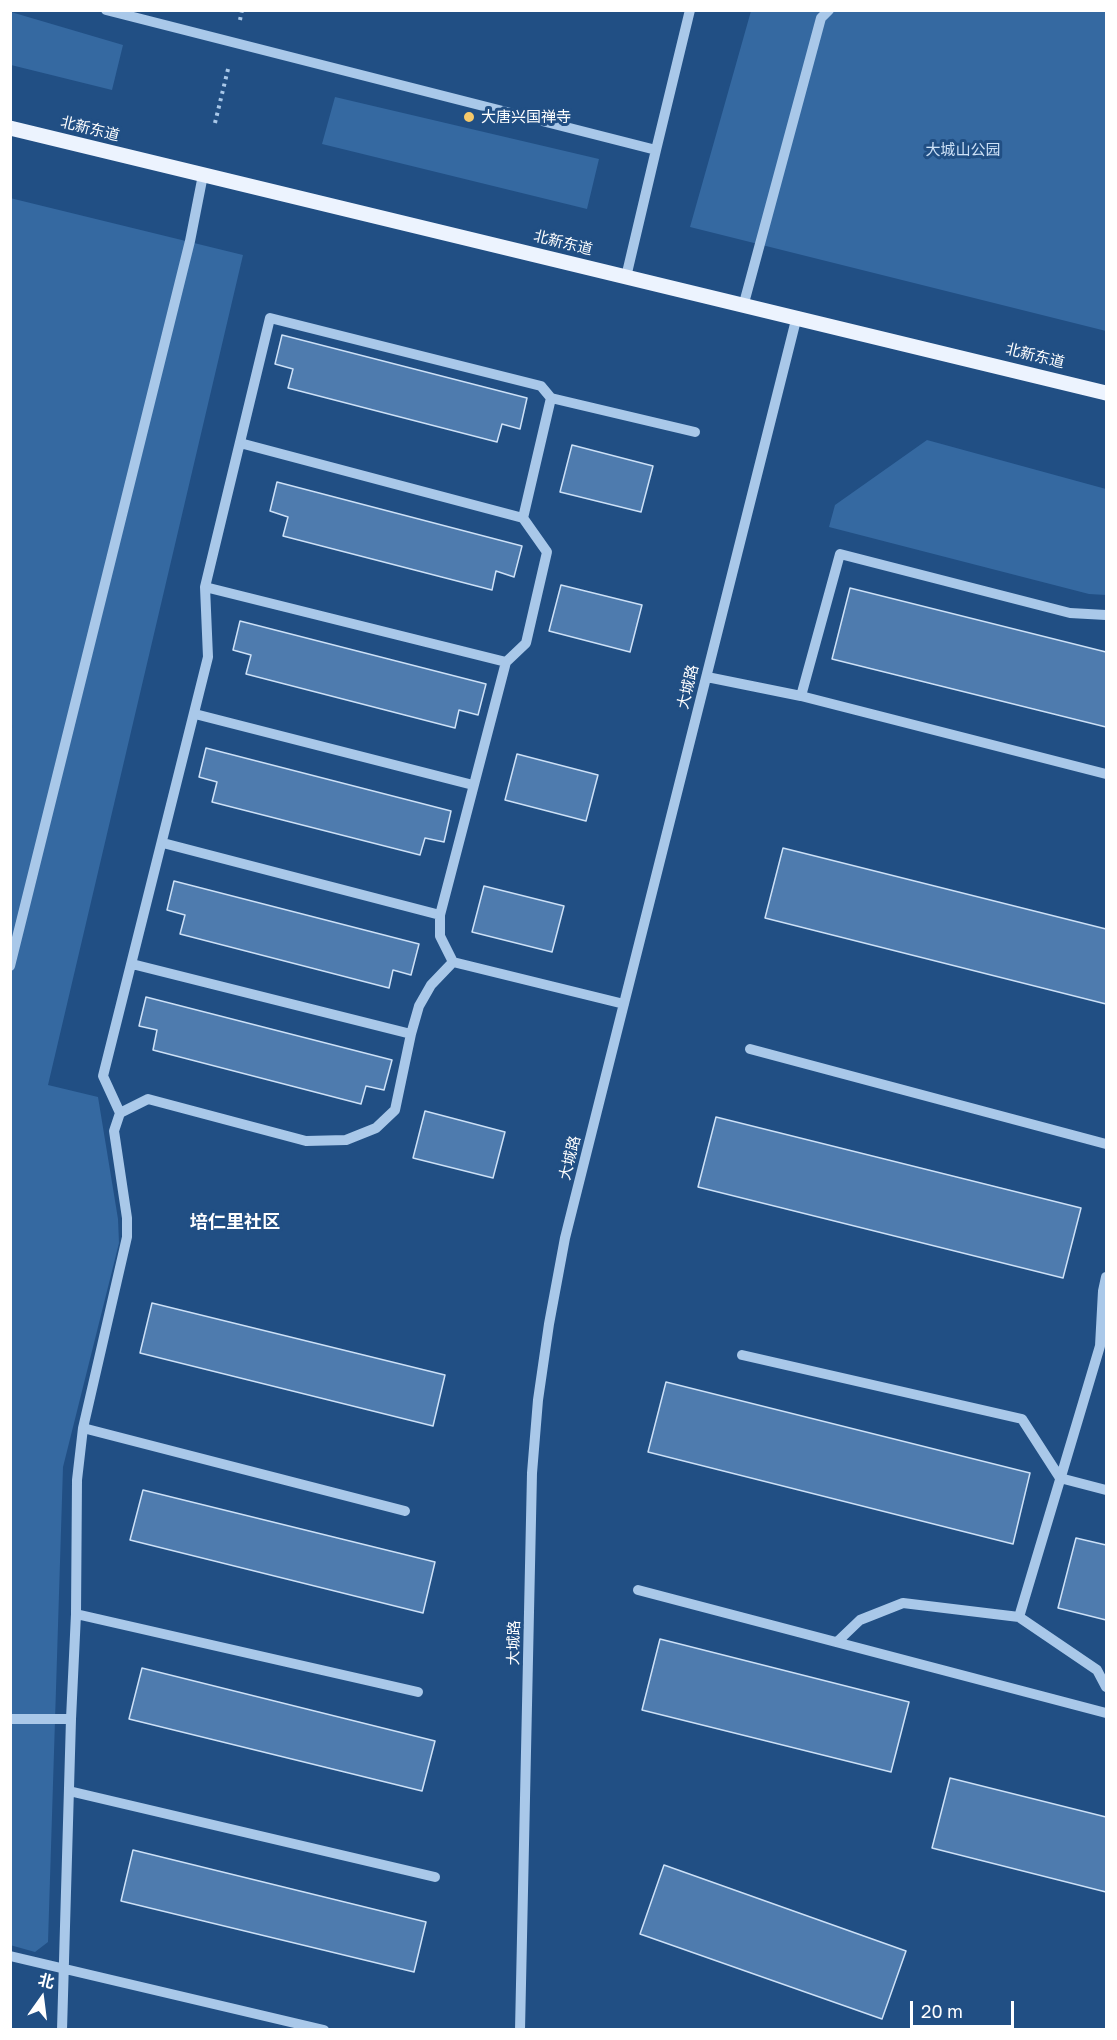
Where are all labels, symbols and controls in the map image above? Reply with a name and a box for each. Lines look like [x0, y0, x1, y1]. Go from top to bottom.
place label: 大唐兴国禅寺 [481, 108, 571, 126]
marker: 大唐兴国禅寺 [462, 110, 476, 124]
street label: 北新东道 [59, 113, 121, 145]
park label: 大城山公园 [926, 141, 1000, 159]
street label: 北新东道 [532, 227, 594, 259]
street label: 北新东道 [1004, 340, 1066, 372]
street label: 大城路 [674, 663, 702, 711]
street label: 大城路 [556, 1134, 584, 1182]
district label: 培仁里社区 [190, 1211, 280, 1233]
street label: 大城路 [505, 1620, 523, 1666]
north arrow [12, 1968, 72, 2028]
text: 北 [36, 1969, 57, 1992]
scale bar [913, 1989, 1016, 2027]
text: 20 m [921, 2000, 963, 2022]

